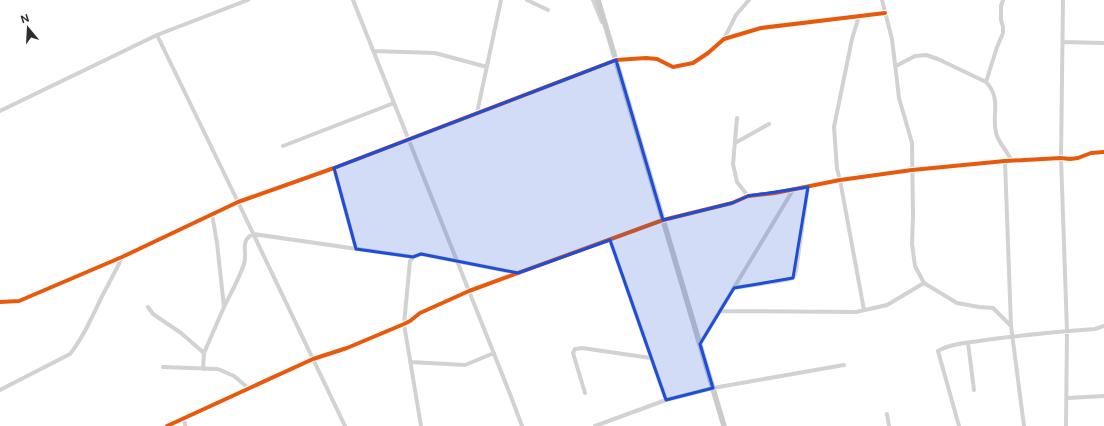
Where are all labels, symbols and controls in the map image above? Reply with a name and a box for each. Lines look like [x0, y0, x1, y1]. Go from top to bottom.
north arrow [8, 8, 48, 48]
text: N [19, 11, 31, 26]

